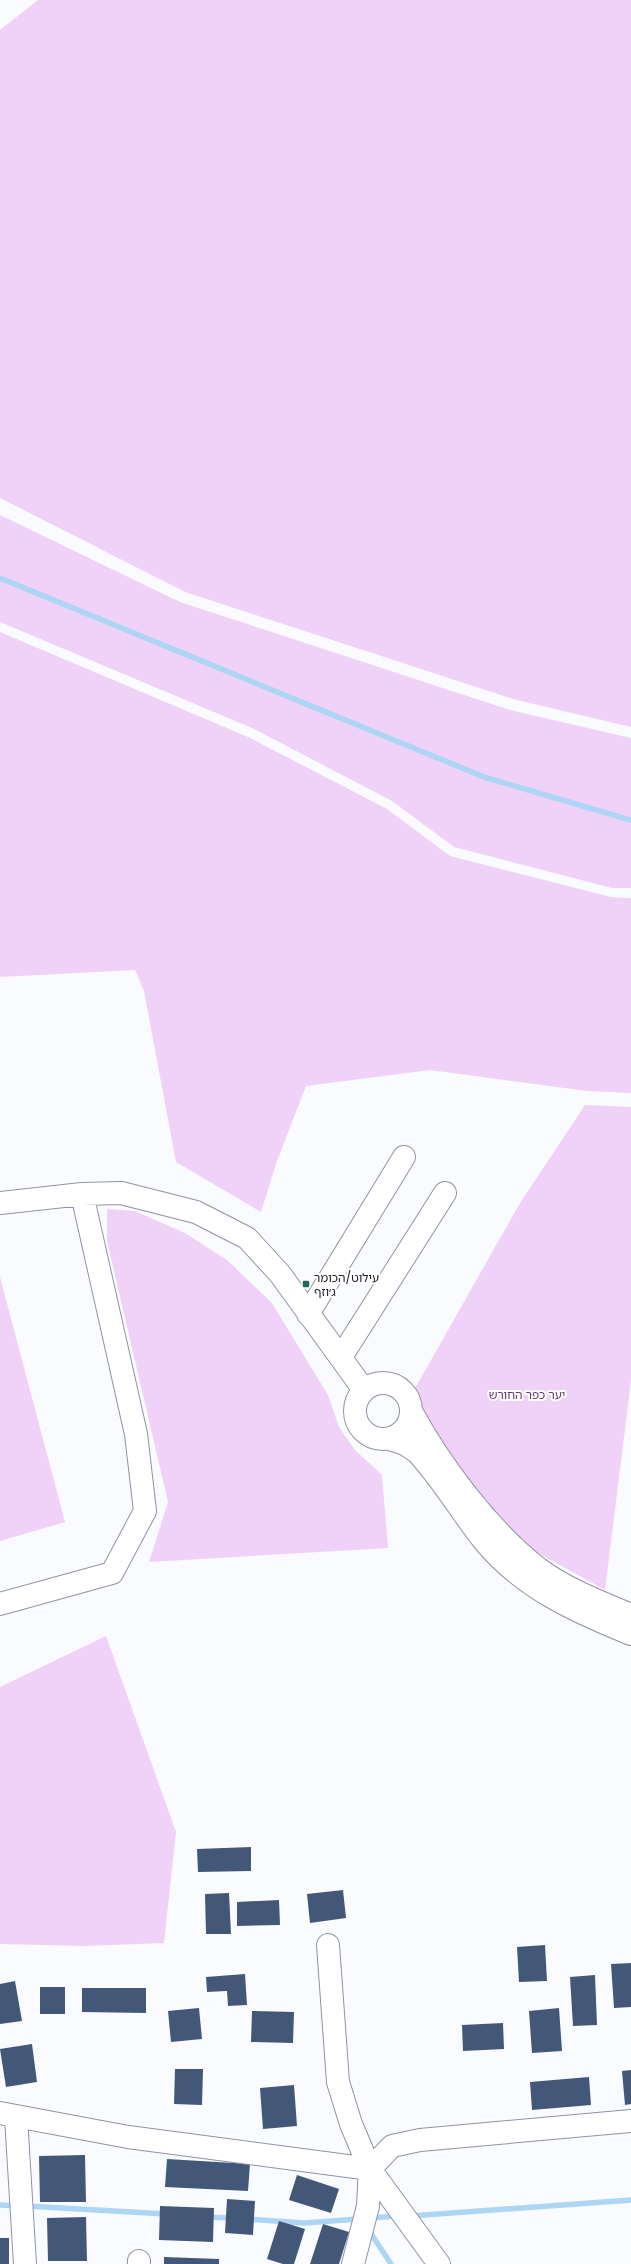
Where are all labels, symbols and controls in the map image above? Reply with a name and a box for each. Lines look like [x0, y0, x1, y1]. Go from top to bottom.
place label: עילוט/הכומר ג׳וזף [314, 1269, 379, 1300]
marker: עילוט/הכומר ג׳וזף [301, 1279, 311, 1289]
park label: יער כפר החורש [489, 1386, 565, 1403]

